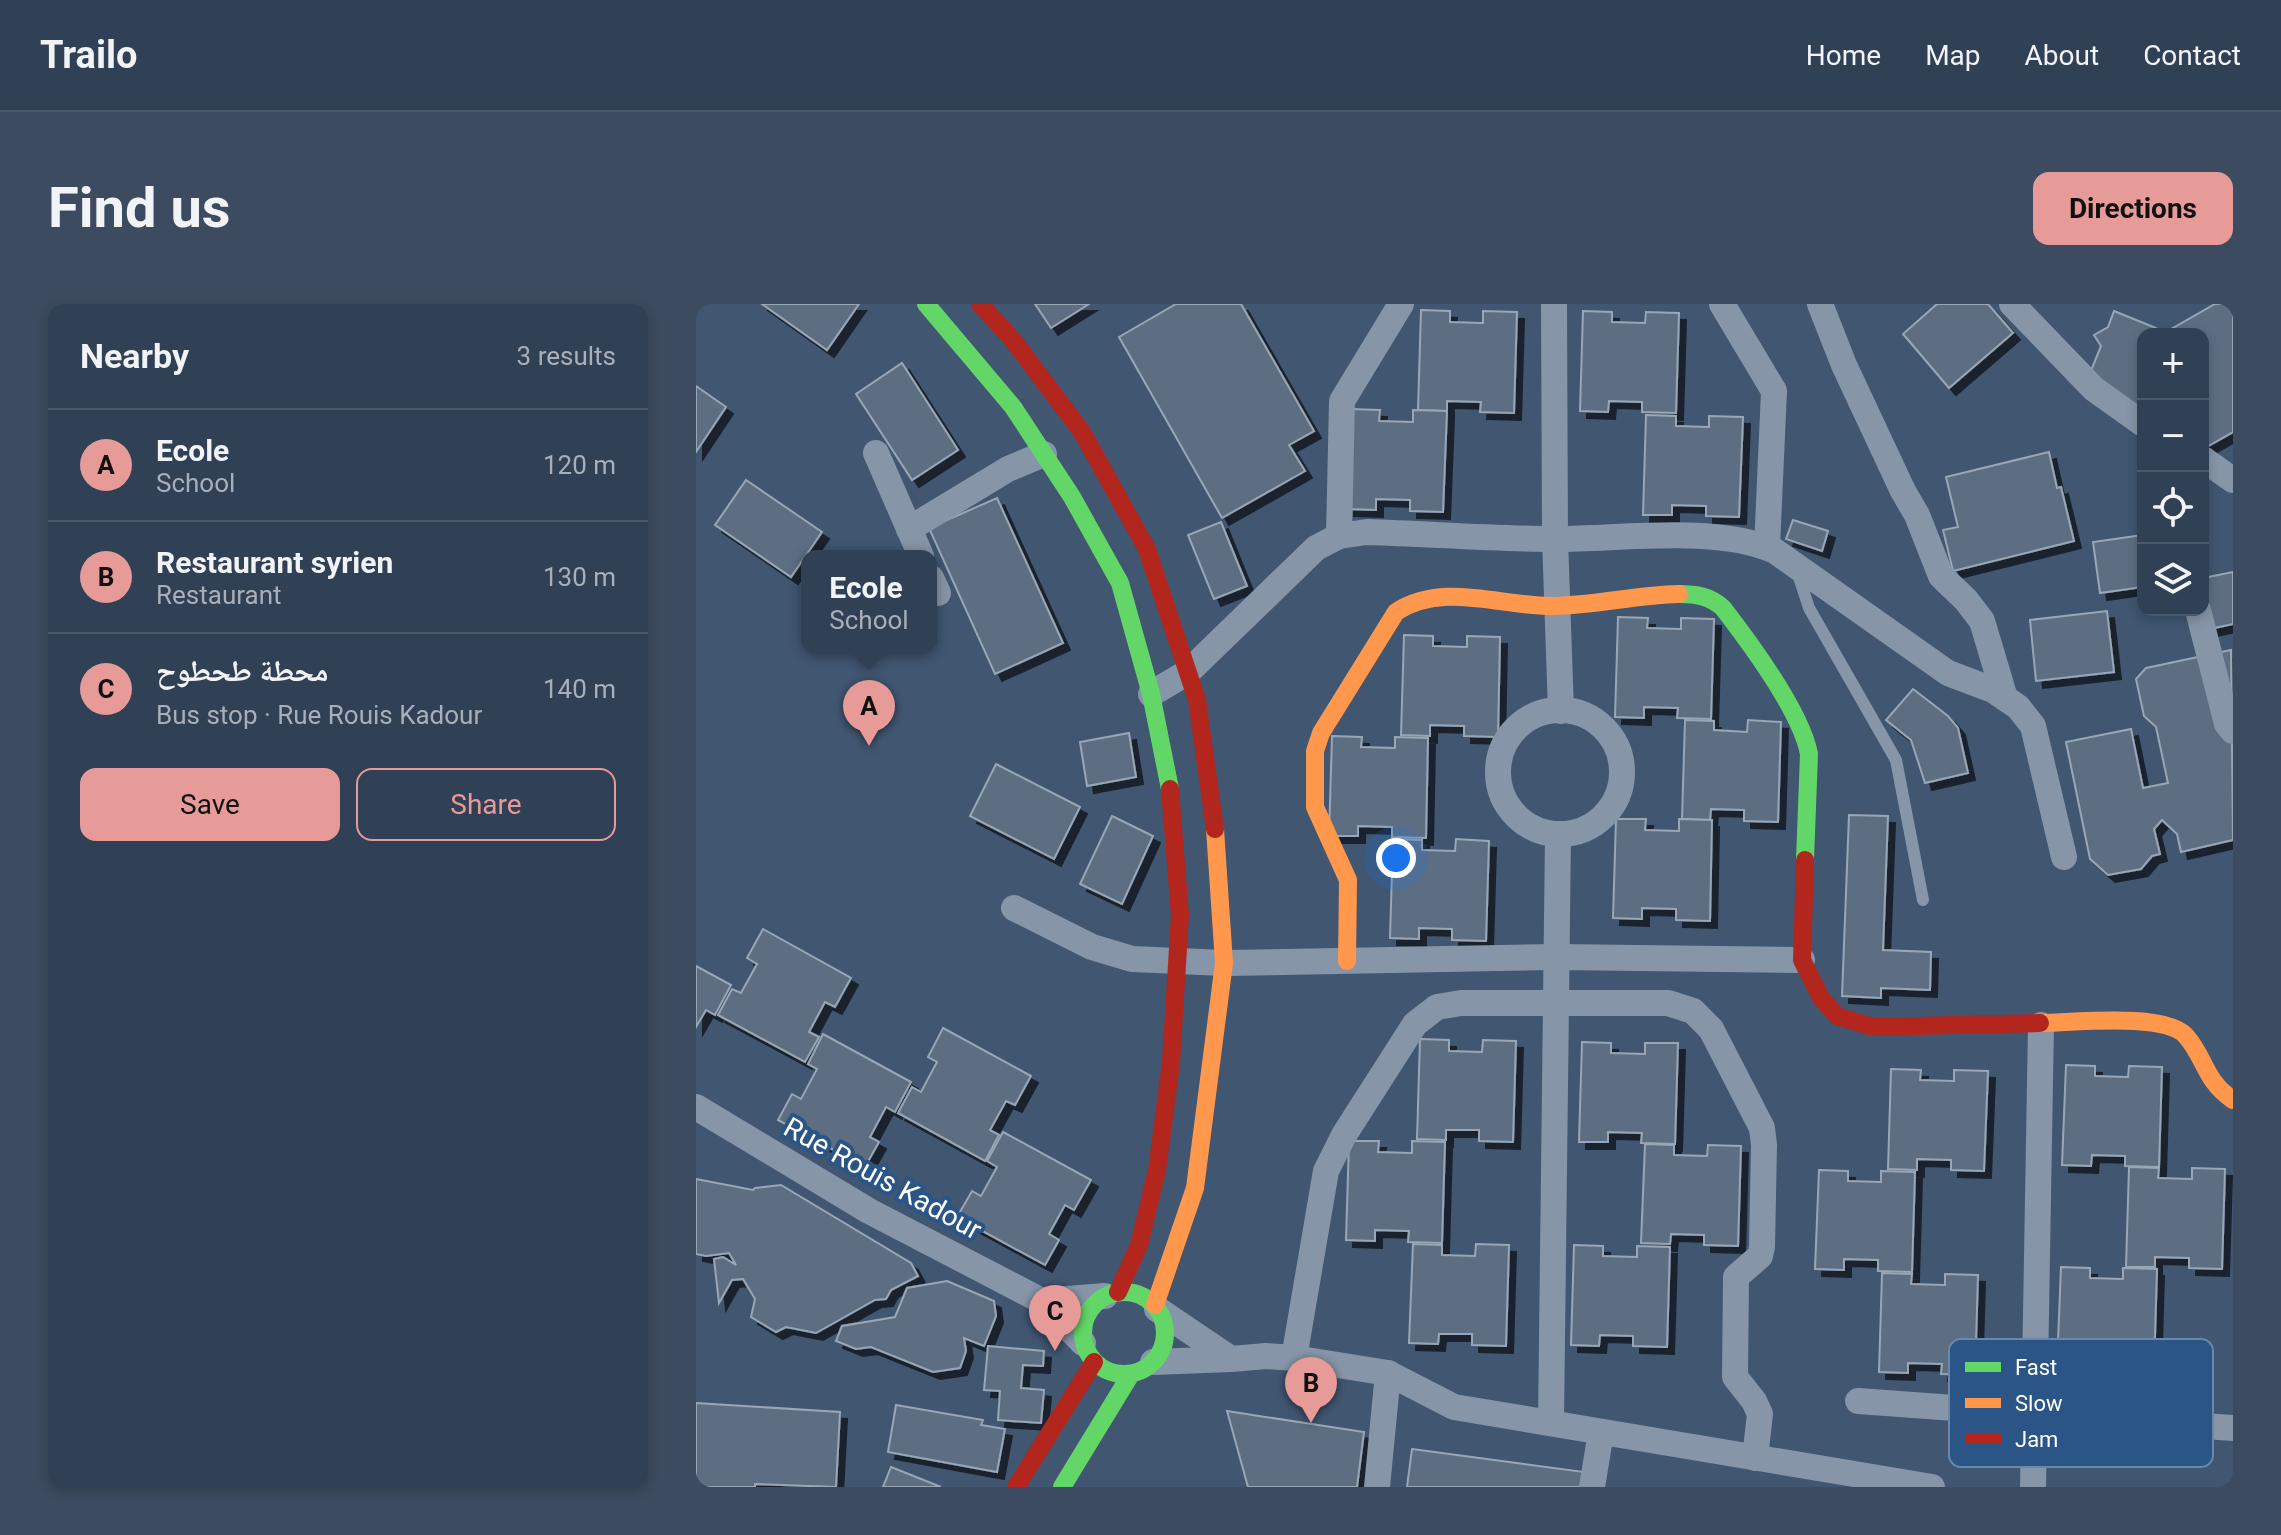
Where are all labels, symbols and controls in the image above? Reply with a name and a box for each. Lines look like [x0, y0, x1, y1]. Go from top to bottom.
text: Trailo [40, 33, 137, 77]
text: Home [1806, 39, 1881, 72]
text: Map [1925, 39, 1981, 72]
text: About [2025, 39, 2099, 72]
text: Contact [2143, 39, 2241, 72]
button: Directions [2033, 172, 2233, 245]
text: Find us [48, 175, 231, 241]
map controls [2137, 328, 2209, 616]
button: + [2137, 328, 2209, 400]
text: Nearby [80, 336, 189, 376]
text: 3 results [517, 341, 616, 371]
button: − [2137, 400, 2209, 472]
text: Ecole [156, 433, 229, 468]
text: A [97, 450, 115, 480]
text: 120 m [543, 450, 616, 480]
text: School [156, 468, 235, 498]
button: locate [2137, 472, 2209, 544]
button: layers [2137, 544, 2209, 616]
text: Restaurant syrien [156, 545, 393, 580]
popup [801, 550, 937, 654]
text: B [98, 562, 114, 592]
text: 130 m [543, 562, 616, 592]
text: Ecole [829, 570, 903, 605]
text: Restaurant [156, 580, 282, 610]
text: School [829, 605, 909, 635]
text: محطة طحطوح [156, 653, 329, 688]
text: C [97, 674, 115, 704]
text: 140 m [543, 674, 616, 704]
pin: A [843, 680, 895, 746]
text: Bus stop · Rue Rouis Kadour [156, 700, 482, 730]
button: Save [80, 768, 340, 841]
button: Share [356, 768, 616, 841]
your location [1376, 838, 1416, 878]
street label: Rue Rouis Kadour [778, 1110, 988, 1247]
pin: C [1029, 1285, 1081, 1351]
legend [1949, 1339, 2213, 1467]
text: Fast [2015, 1355, 2057, 1380]
pin: B [1285, 1357, 1337, 1423]
text: Slow [2015, 1391, 2063, 1416]
text: Jam [2015, 1427, 2058, 1452]

